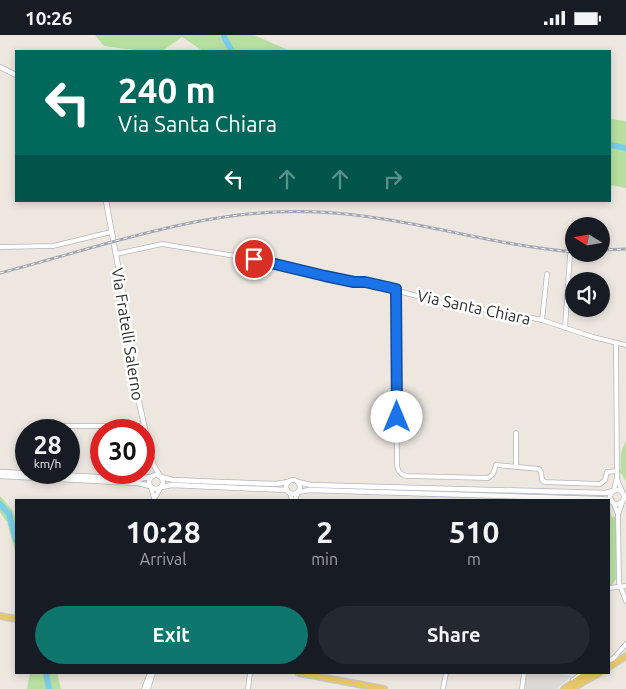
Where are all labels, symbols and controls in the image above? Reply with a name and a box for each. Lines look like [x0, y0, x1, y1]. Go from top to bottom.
text: 10:26 [25, 7, 73, 29]
icon: left [35, 70, 100, 135]
text: 240 m [118, 70, 216, 110]
text: Via Santa Chiara [118, 111, 277, 136]
icon: left [220, 165, 248, 193]
icon: ahead [273, 165, 301, 193]
icon: ahead [326, 165, 354, 193]
icon: right [379, 165, 407, 193]
north arrow [565, 217, 610, 263]
map controls [565, 217, 610, 317]
pin [233, 238, 275, 280]
icon: arrive [240, 245, 268, 273]
street label: Via Fratelli Salerno [109, 266, 147, 402]
button: sound [565, 272, 610, 317]
street label: Via Santa Chiara [416, 286, 532, 328]
position arrow [370, 390, 422, 442]
speed limit sign: 30 [90, 419, 155, 484]
text: 28 [33, 431, 62, 459]
text: km/h [34, 457, 61, 470]
text: 10:28 [126, 515, 201, 549]
text: 2 [316, 515, 333, 549]
text: 510 [449, 515, 499, 549]
text: Arrival [140, 550, 186, 568]
text: min [311, 550, 338, 568]
text: m [467, 550, 481, 568]
button: Exit [35, 606, 308, 664]
button: Share [318, 606, 590, 664]

